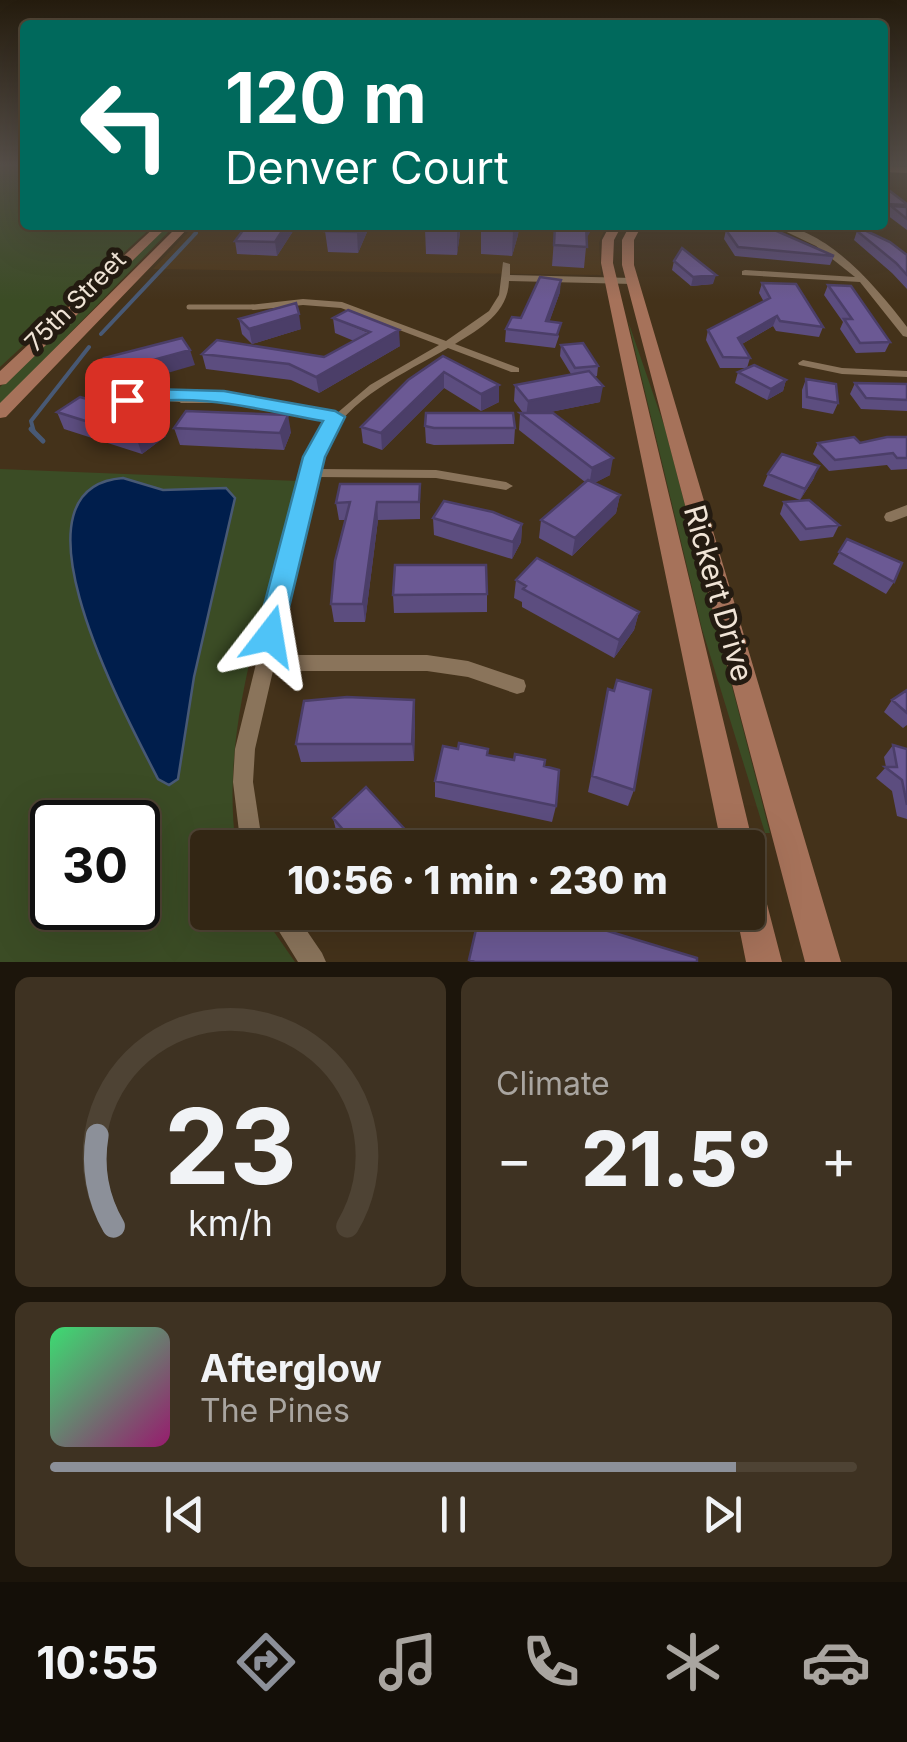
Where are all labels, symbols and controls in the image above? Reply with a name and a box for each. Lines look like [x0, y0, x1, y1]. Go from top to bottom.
text: 120 m [225, 55, 427, 140]
icon: left [60, 60, 190, 190]
text: Denver Court [225, 140, 509, 195]
street label: 75th Street [19, 245, 131, 357]
pin [85, 358, 170, 443]
icon: arrive [100, 373, 155, 428]
street label: Rickert Drive [677, 501, 761, 685]
position arrow [218, 584, 322, 688]
speed limit sign: 30 [30, 800, 160, 930]
text: 10:56 · 1 min · 230 m [287, 857, 668, 903]
text: Climate [496, 1064, 610, 1103]
text: 23 [164, 1083, 297, 1209]
text: 21.5° [581, 1113, 772, 1204]
text: − [496, 1126, 532, 1192]
text: + [821, 1126, 857, 1192]
text: km/h [188, 1201, 273, 1245]
text: Afterglow [200, 1345, 382, 1391]
text: The Pines [200, 1391, 350, 1430]
icon: previous [157, 1487, 212, 1542]
icon: pause [426, 1487, 481, 1542]
icon: next [695, 1487, 750, 1542]
icon: directions [231, 1627, 301, 1697]
icon: music [373, 1627, 443, 1697]
icon: phone [516, 1627, 586, 1697]
icon: climate [658, 1627, 728, 1697]
icon: car [801, 1627, 871, 1697]
text: 10:55 [36, 1635, 159, 1690]

